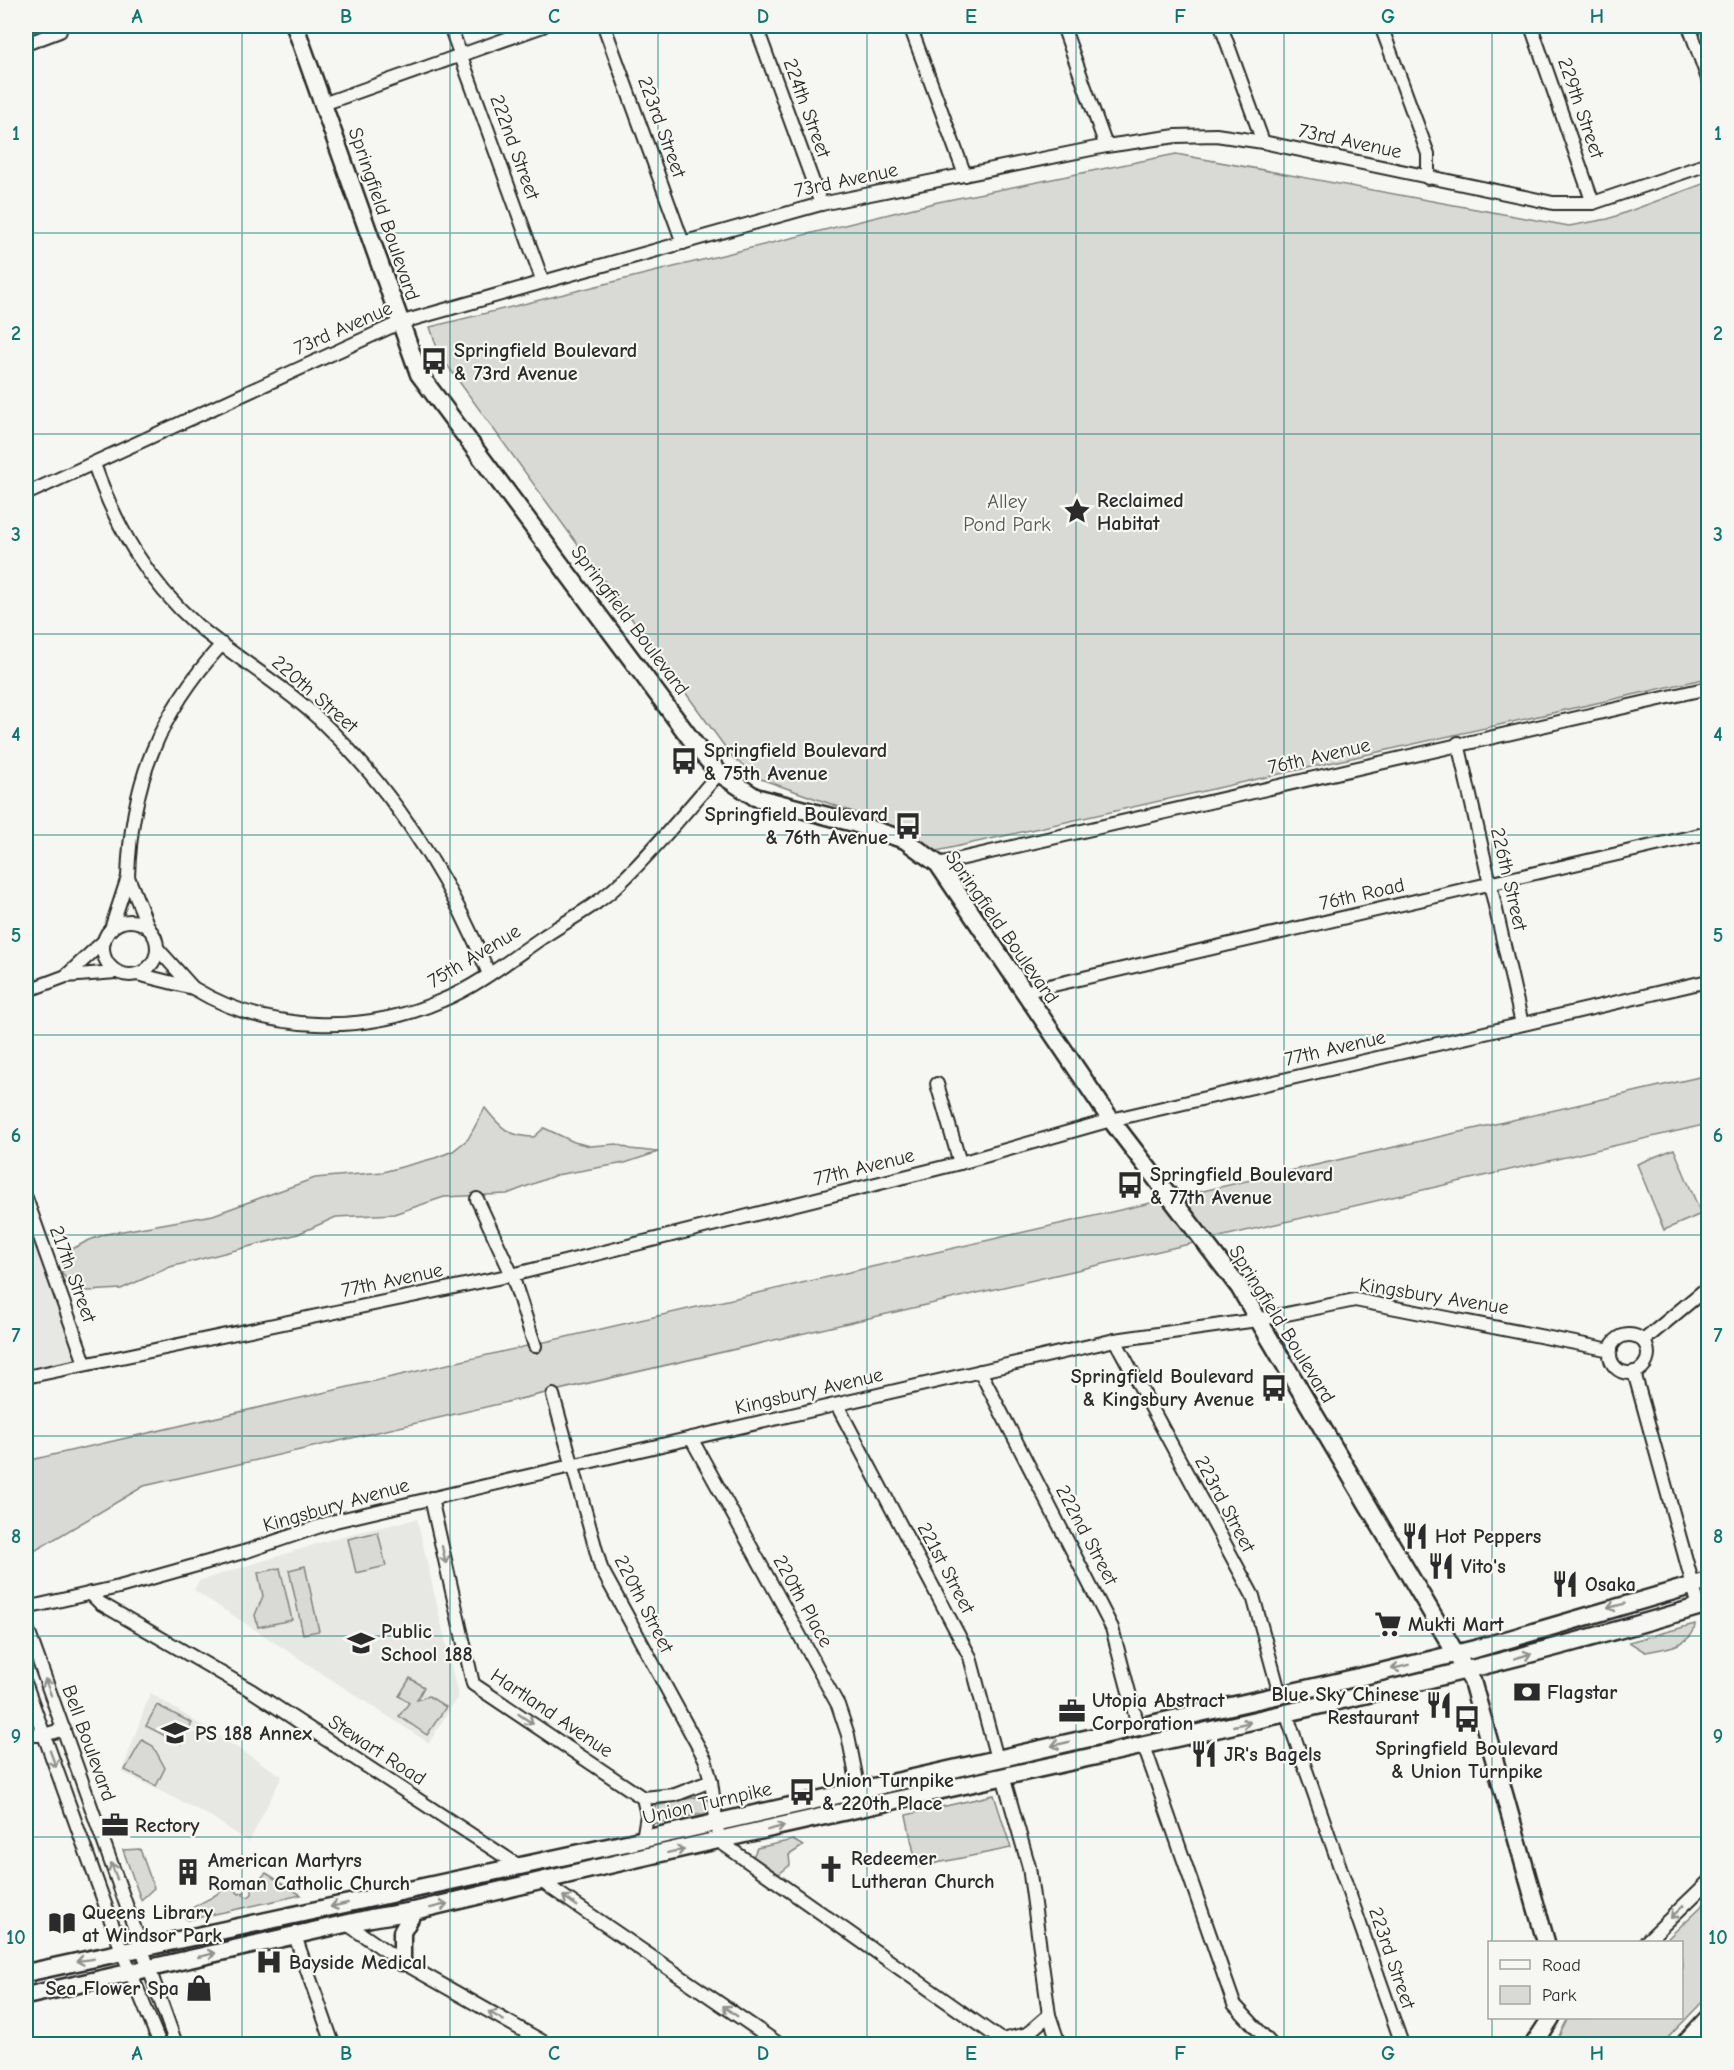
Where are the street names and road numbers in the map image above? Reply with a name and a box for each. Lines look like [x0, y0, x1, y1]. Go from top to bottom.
street label: 224th Street [778, 55, 836, 162]
street label: 229th Street [1553, 55, 1609, 162]
street label: 223rd Street [633, 73, 691, 182]
street label: 222nd Street [485, 91, 545, 204]
street label: 73rd Avenue [1296, 119, 1404, 163]
street label: Springfield Boulevard [344, 124, 424, 304]
street label: 73rd Avenue [792, 158, 900, 202]
street label: 73rd Avenue [290, 296, 396, 360]
street label: Springfield Boulevard [566, 541, 694, 699]
street label: 220th Street [267, 650, 364, 738]
street label: 76th Avenue [1266, 733, 1372, 779]
street label: 226th Street [1486, 825, 1532, 934]
street label: Springfield Boulevard [941, 846, 1063, 1008]
street label: 76th Road [1317, 873, 1407, 915]
street label: 75th Avenue [423, 919, 525, 993]
street label: 77th Avenue [1282, 1025, 1388, 1071]
street label: 77th Avenue [811, 1143, 917, 1191]
street label: 217th Street [45, 1223, 102, 1327]
street label: Springfield Boulevard [1224, 1241, 1340, 1407]
street label: 77th Avenue [339, 1258, 445, 1302]
street label: Kingsbury Avenue [1358, 1273, 1510, 1319]
street label: Kingsbury Avenue [733, 1363, 885, 1419]
street label: 223rd Street [1190, 1452, 1261, 1557]
street label: Kingsbury Avenue [260, 1473, 412, 1537]
street label: 222nd Street [1051, 1481, 1124, 1590]
street label: 221st Street [912, 1519, 980, 1619]
street label: 220th Street [610, 1551, 679, 1658]
street label: 220th Place [768, 1551, 838, 1651]
street label: Hartland Avenue [487, 1664, 617, 1762]
street label: Bell Boulevard [57, 1682, 121, 1804]
street label: Stewart Road [324, 1710, 430, 1790]
street label: Union Turnpike [640, 1777, 774, 1829]
street label: 223rd Street [1364, 1904, 1421, 2013]

